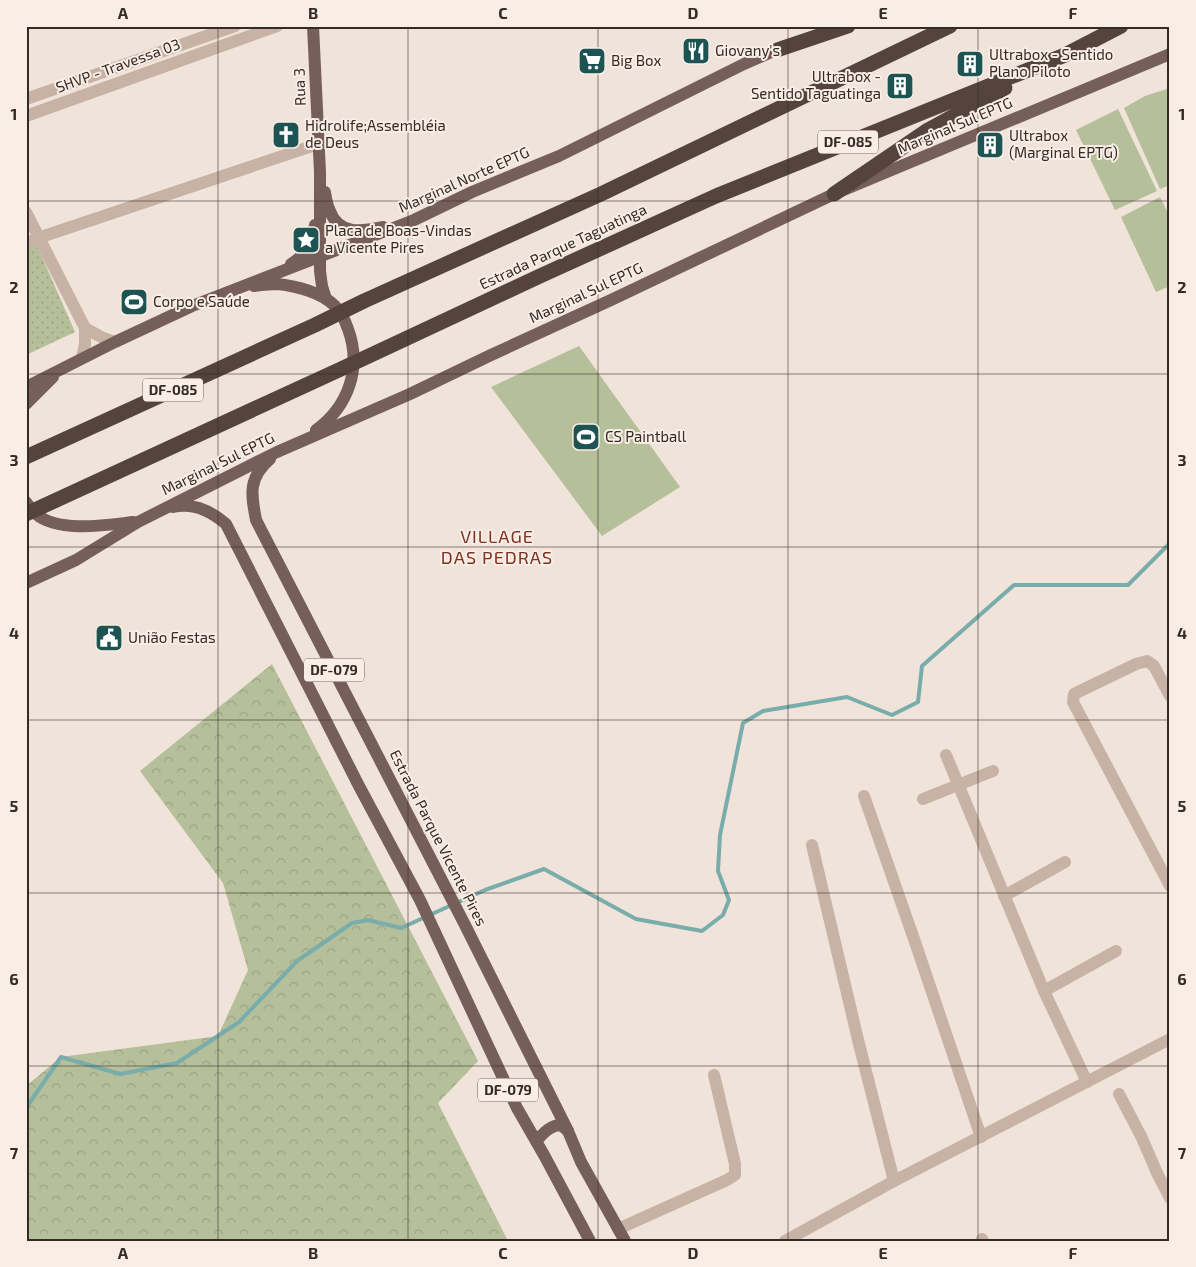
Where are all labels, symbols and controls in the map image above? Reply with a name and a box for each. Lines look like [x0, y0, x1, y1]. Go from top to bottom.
text: A [118, 3, 129, 22]
text: B [308, 3, 318, 22]
text: C [498, 3, 508, 22]
text: D [688, 3, 699, 22]
text: E [878, 3, 888, 22]
text: F [1069, 3, 1078, 22]
street label: SHVP - Travessa 03 [53, 34, 182, 96]
restaurant icon: Giovany's [681, 36, 711, 66]
place label: Giovany's [715, 41, 780, 59]
place label: Ultrabox - Sentido Plano Piloto [989, 45, 1113, 80]
supermarket icon: Big Box [577, 46, 607, 76]
building icon: Ultrabox - Sentido Plano Piloto [955, 49, 985, 79]
place label: Big Box [611, 51, 661, 69]
place label: Ultrabox - Sentido Taguatinga [751, 67, 881, 102]
street label: Rua 3 [289, 68, 309, 106]
building icon: Ultrabox - Sentido Taguatinga [885, 71, 915, 101]
street label: Marginal Sul EPTG [894, 93, 1015, 157]
text: 1 [11, 104, 17, 123]
text: 1 [1179, 104, 1185, 123]
place label: Hidrolife;Assembléia de Deus [305, 116, 446, 151]
church icon: Hidrolife;Assembléia de Deus [271, 120, 301, 150]
place label: Ultrabox (Marginal EPTG) [1009, 126, 1118, 161]
road number: DF-085 [818, 130, 878, 154]
building icon: Ultrabox (Marginal EPTG) [975, 130, 1005, 160]
street label: Marginal Norte EPTG [395, 142, 532, 216]
street label: Estrada Parque Taguatinga [476, 199, 649, 293]
place label: Placa de Boas-Vindas a Vicente Pires [325, 221, 472, 256]
place icon: Placa de Boas-Vindas a Vicente Pires [291, 225, 321, 255]
street label: Marginal Sul EPTG [526, 258, 645, 326]
text: 2 [9, 277, 19, 296]
text: 2 [1177, 277, 1187, 296]
sports icon: Corpo e Saúde [119, 287, 149, 317]
place label: Corpo e Saúde [153, 292, 250, 310]
road number: DF-085 [143, 378, 203, 402]
sports icon: CS Paintball [571, 422, 601, 452]
place label: CS Paintball [605, 427, 687, 445]
street label: Marginal Sul EPTG [158, 428, 277, 498]
text: 3 [9, 450, 19, 469]
text: 3 [1177, 450, 1187, 469]
district label: VILLAGE DAS PEDRAS [441, 525, 553, 568]
text: 4 [9, 623, 19, 642]
public building icon: União Festas [94, 623, 124, 653]
text: 4 [1177, 623, 1187, 642]
place label: União Festas [128, 628, 216, 646]
road number: DF-079 [304, 658, 364, 682]
street label: Estrada Parque Vicente Pires [387, 746, 491, 929]
text: 5 [10, 796, 19, 815]
text: 5 [1178, 796, 1187, 815]
text: 6 [9, 969, 19, 988]
text: 6 [1177, 969, 1187, 988]
road number: DF-079 [478, 1078, 538, 1102]
text: 7 [10, 1143, 19, 1162]
text: 7 [1178, 1143, 1187, 1162]
text: A [118, 1243, 129, 1262]
text: B [308, 1243, 318, 1262]
text: C [498, 1243, 508, 1262]
text: D [688, 1243, 699, 1262]
text: E [878, 1243, 888, 1262]
text: F [1069, 1243, 1078, 1262]

